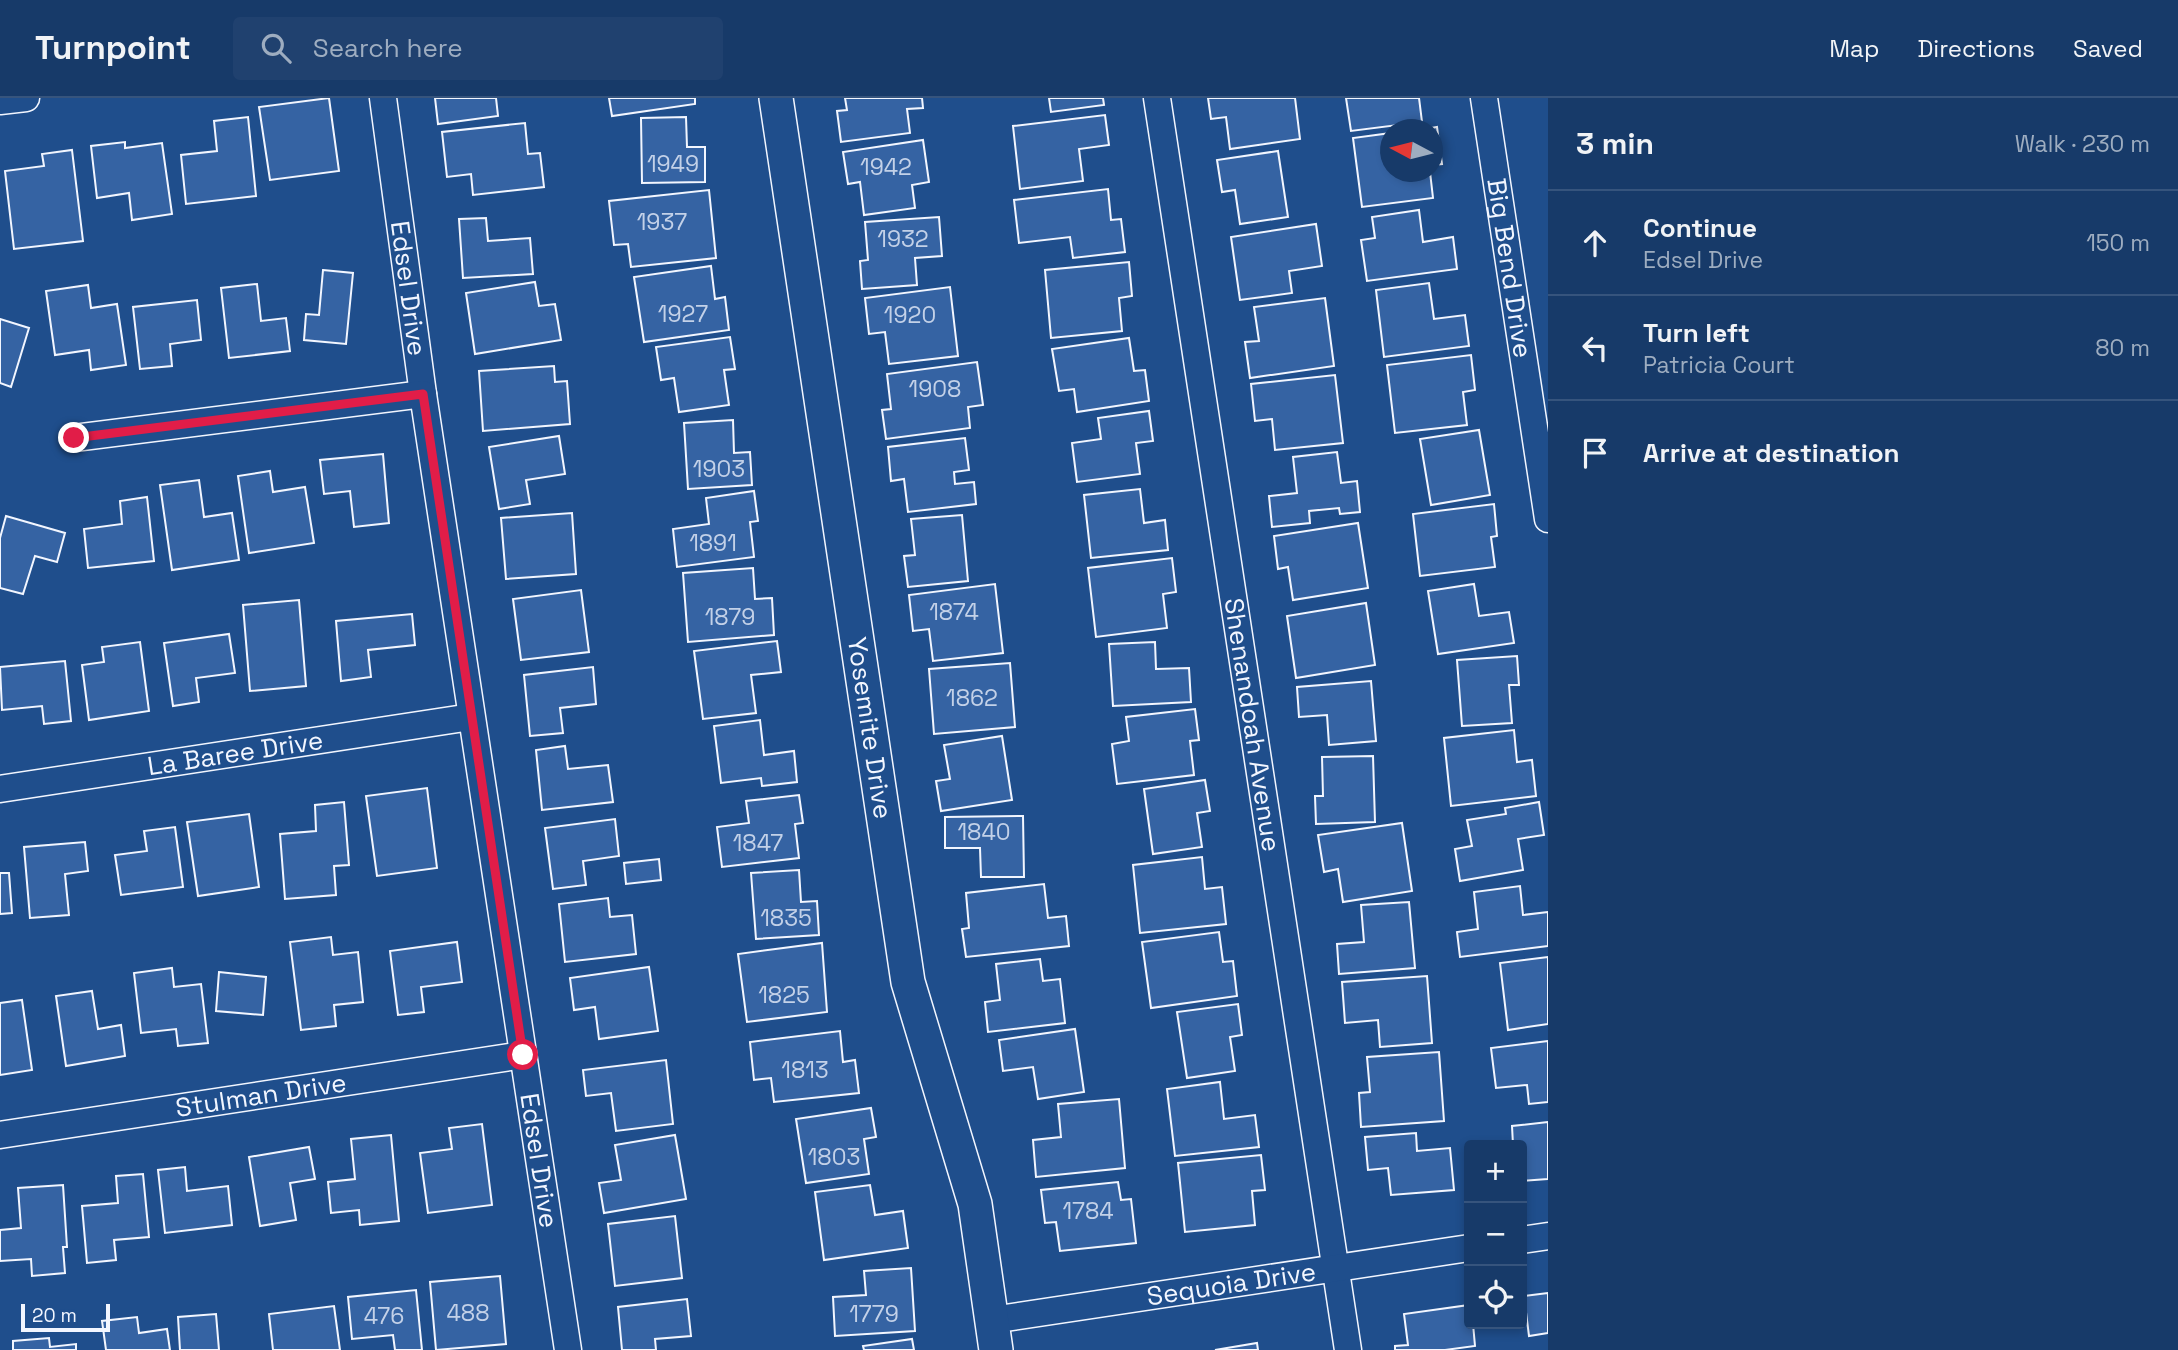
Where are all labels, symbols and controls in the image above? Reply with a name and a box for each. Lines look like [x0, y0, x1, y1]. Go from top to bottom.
search box [233, 17, 723, 80]
text: Turnpoint [35, 27, 191, 69]
icon: search [257, 29, 295, 67]
text: Search here [313, 31, 463, 65]
text: Map [1829, 33, 1879, 64]
text: Directions [1917, 33, 2035, 64]
text: Saved [2073, 33, 2143, 64]
north arrow [1380, 119, 1443, 182]
text: 3 min [1576, 124, 1654, 163]
text: Walk · 230 m [2015, 129, 2150, 159]
house number: 1949 [647, 149, 699, 179]
house number: 1942 [860, 152, 912, 182]
street label: Big Bend Drive [1479, 176, 1540, 360]
house number: 1937 [637, 207, 687, 237]
text: Continue [1643, 211, 1757, 245]
street label: Edsel Drive [383, 219, 435, 358]
house number: 1932 [877, 224, 929, 254]
icon: ahead [1576, 224, 1614, 262]
text: 150 m [2086, 228, 2150, 258]
text: Edsel Drive [1643, 245, 1763, 275]
house number: 1927 [658, 299, 708, 329]
house number: 1920 [884, 300, 936, 330]
text: Turn left [1643, 316, 1750, 350]
icon: left [1576, 329, 1614, 367]
text: 80 m [2095, 333, 2150, 363]
text: Patricia Court [1643, 350, 1795, 380]
house number: 1908 [909, 374, 961, 404]
route end [58, 422, 89, 453]
icon: arrive [1576, 434, 1614, 472]
text: Arrive at destination [1643, 436, 1900, 470]
house number: 1903 [693, 454, 745, 484]
house number: 1891 [689, 528, 737, 558]
street label: Shenandoah Avenue [1216, 596, 1289, 854]
house number: 1874 [929, 597, 979, 627]
house number: 1879 [705, 602, 755, 632]
street label: Yosemite Drive [840, 635, 900, 821]
house number: 1862 [946, 683, 998, 713]
street label: La Baree Drive [145, 723, 325, 783]
house number: 1840 [957, 817, 1011, 847]
house number: 1847 [733, 828, 783, 858]
house number: 1835 [760, 903, 812, 933]
house number: 1825 [758, 980, 810, 1010]
route start [507, 1039, 538, 1070]
house number: 1813 [781, 1055, 829, 1085]
street label: Stulman Drive [173, 1065, 349, 1125]
street label: Edsel Drive [512, 1091, 566, 1230]
map controls [1464, 1140, 1527, 1329]
button: + [1464, 1140, 1527, 1203]
house number: 1803 [808, 1142, 860, 1172]
house number: 1784 [1062, 1196, 1114, 1226]
button: − [1464, 1203, 1527, 1266]
street label: Sequoia Drive [1144, 1254, 1318, 1313]
button: locate [1464, 1266, 1527, 1329]
house number: 488 [446, 1298, 490, 1328]
house number: 1779 [849, 1299, 899, 1329]
scale bar [21, 1301, 110, 1333]
house number: 476 [364, 1301, 404, 1331]
text: 20 m [32, 1303, 77, 1328]

